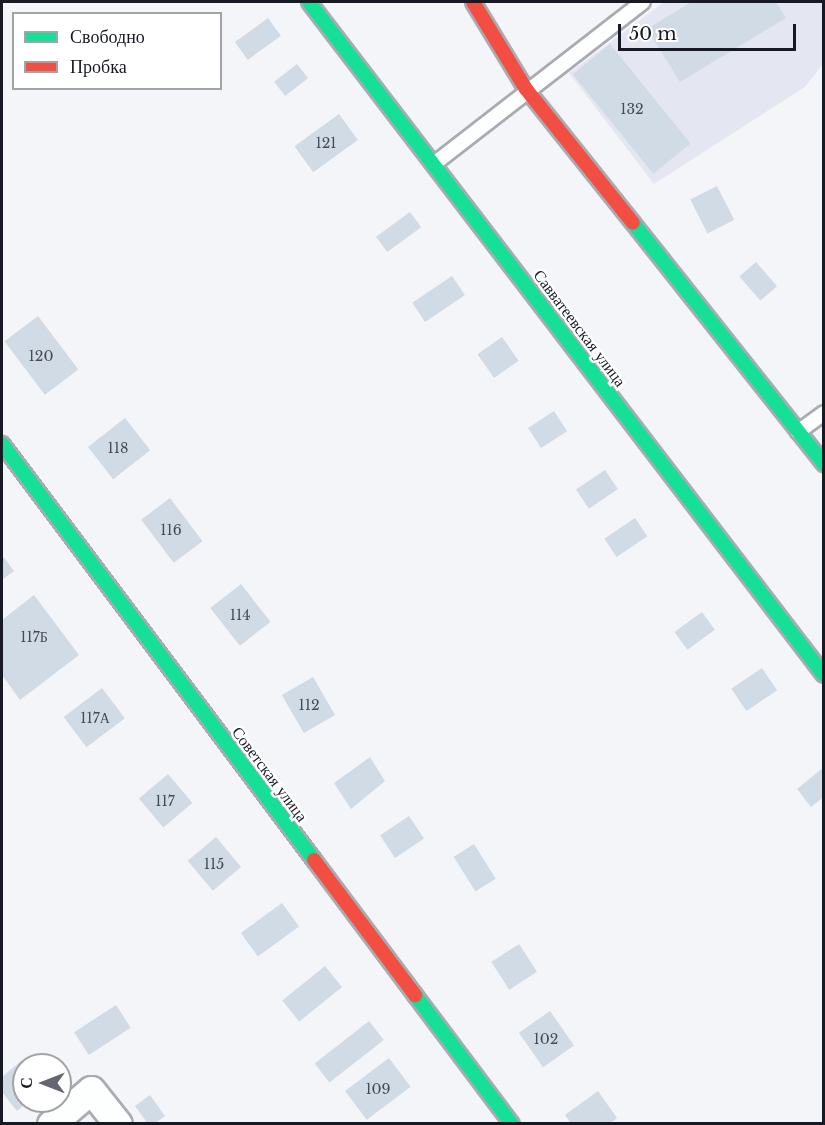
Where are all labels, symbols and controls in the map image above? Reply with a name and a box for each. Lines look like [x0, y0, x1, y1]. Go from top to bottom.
legend [12, 12, 222, 90]
scale bar [621, 12, 800, 50]
text: 50 m [629, 23, 677, 45]
text: Свободно [70, 26, 145, 48]
text: Пробка [70, 56, 127, 78]
house number: 132 [620, 101, 644, 117]
house number: 121 [315, 135, 337, 151]
street label: Савватеевская улица [530, 266, 630, 390]
house number: 120 [29, 348, 53, 364]
house number: 118 [108, 440, 128, 456]
house number: 116 [160, 522, 182, 538]
house number: 114 [230, 607, 250, 623]
house number: 117Б [20, 629, 48, 645]
house number: 112 [298, 697, 320, 713]
house number: 117А [80, 710, 110, 726]
street label: Советская улица [228, 723, 312, 825]
house number: 117 [155, 793, 175, 809]
house number: 115 [204, 856, 224, 872]
house number: 102 [534, 1031, 558, 1047]
north arrow [12, 1053, 72, 1113]
text: С [16, 1077, 36, 1089]
house number: 109 [365, 1081, 391, 1097]

